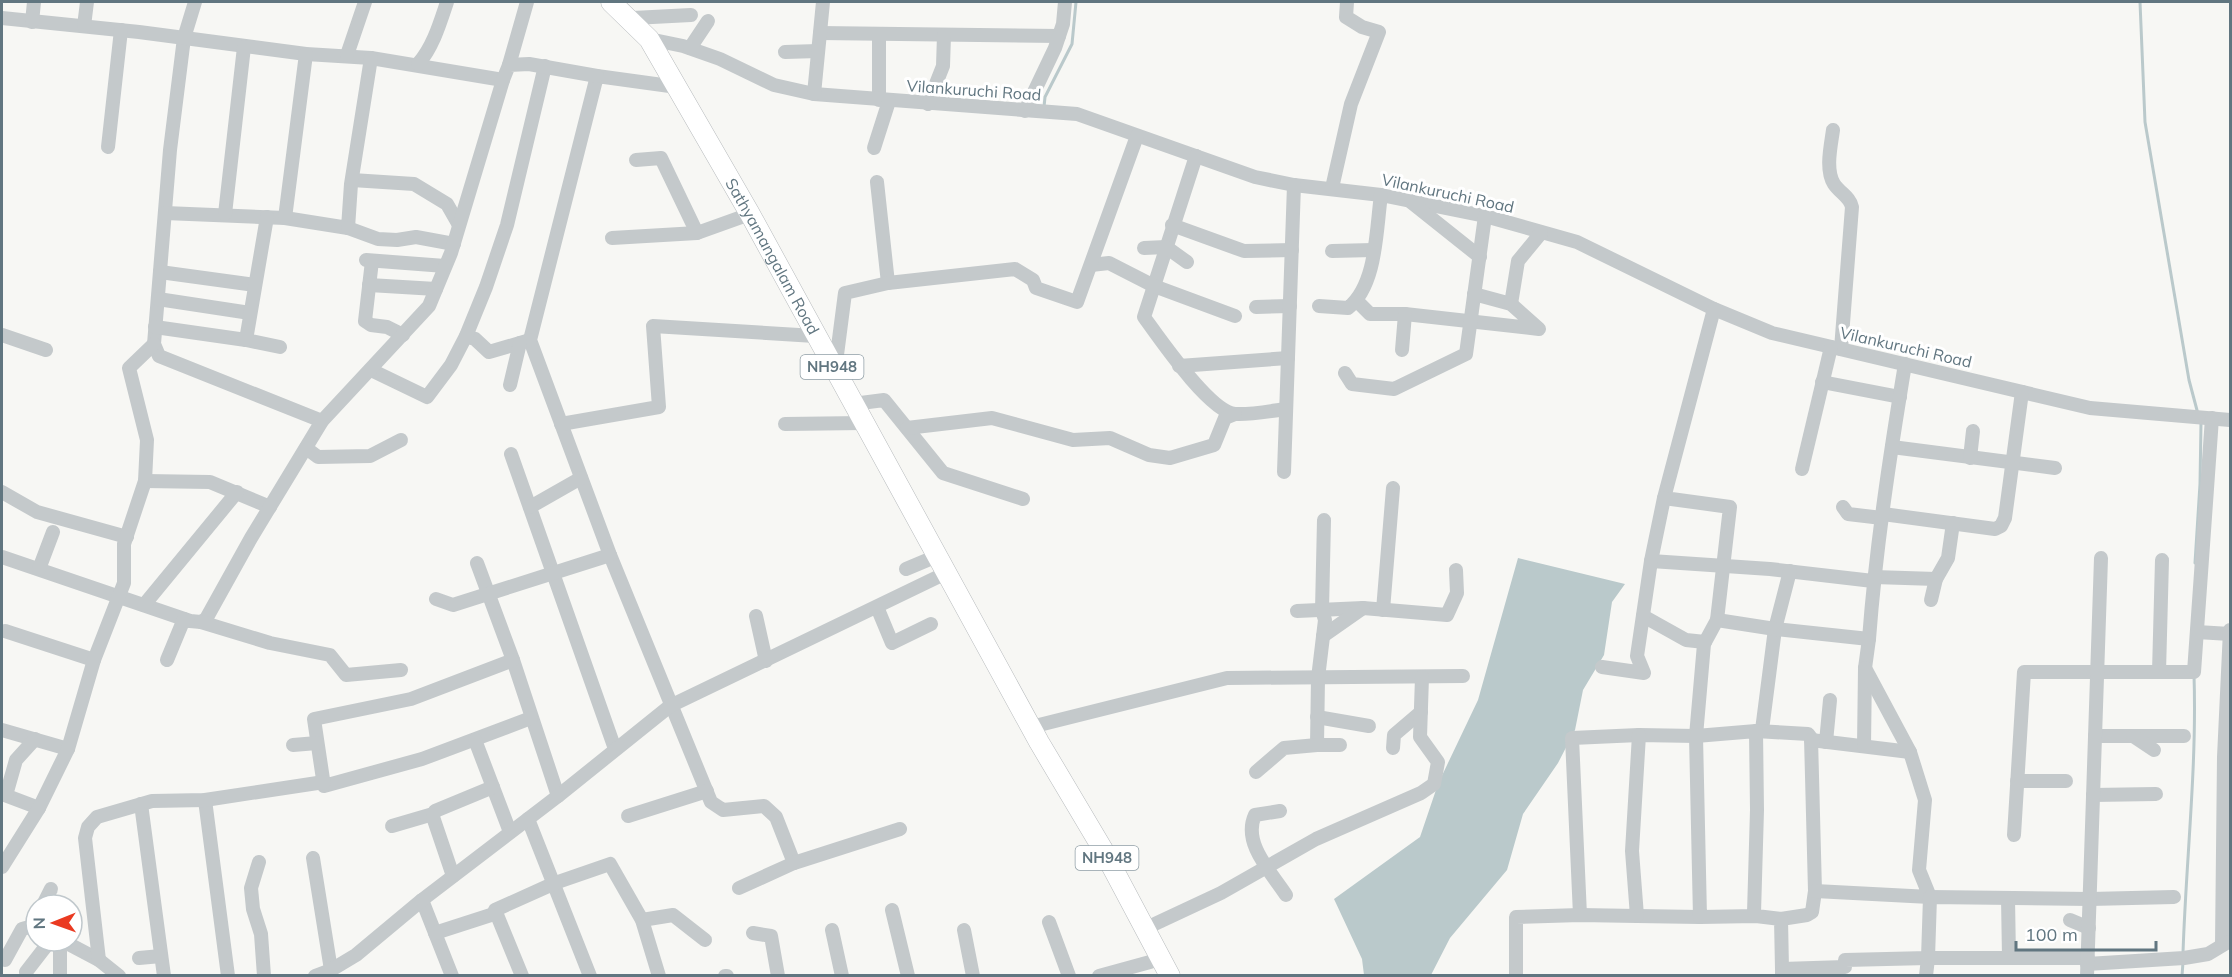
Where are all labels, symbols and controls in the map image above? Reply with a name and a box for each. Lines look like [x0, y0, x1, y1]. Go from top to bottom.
street label: Vilankuruchi Road [906, 75, 1042, 105]
street label: Vilankuruchi Road [1380, 169, 1516, 217]
street label: Sathyamangalam Road [721, 174, 824, 338]
street label: Vilankuruchi Road [1838, 322, 1974, 372]
road number: NH948 [800, 355, 864, 379]
road number: NH948 [1076, 846, 1138, 870]
north arrow [24, 893, 84, 953]
scale bar [2016, 914, 2156, 952]
text: N [29, 917, 49, 929]
text: 100 m [2025, 923, 2078, 946]

